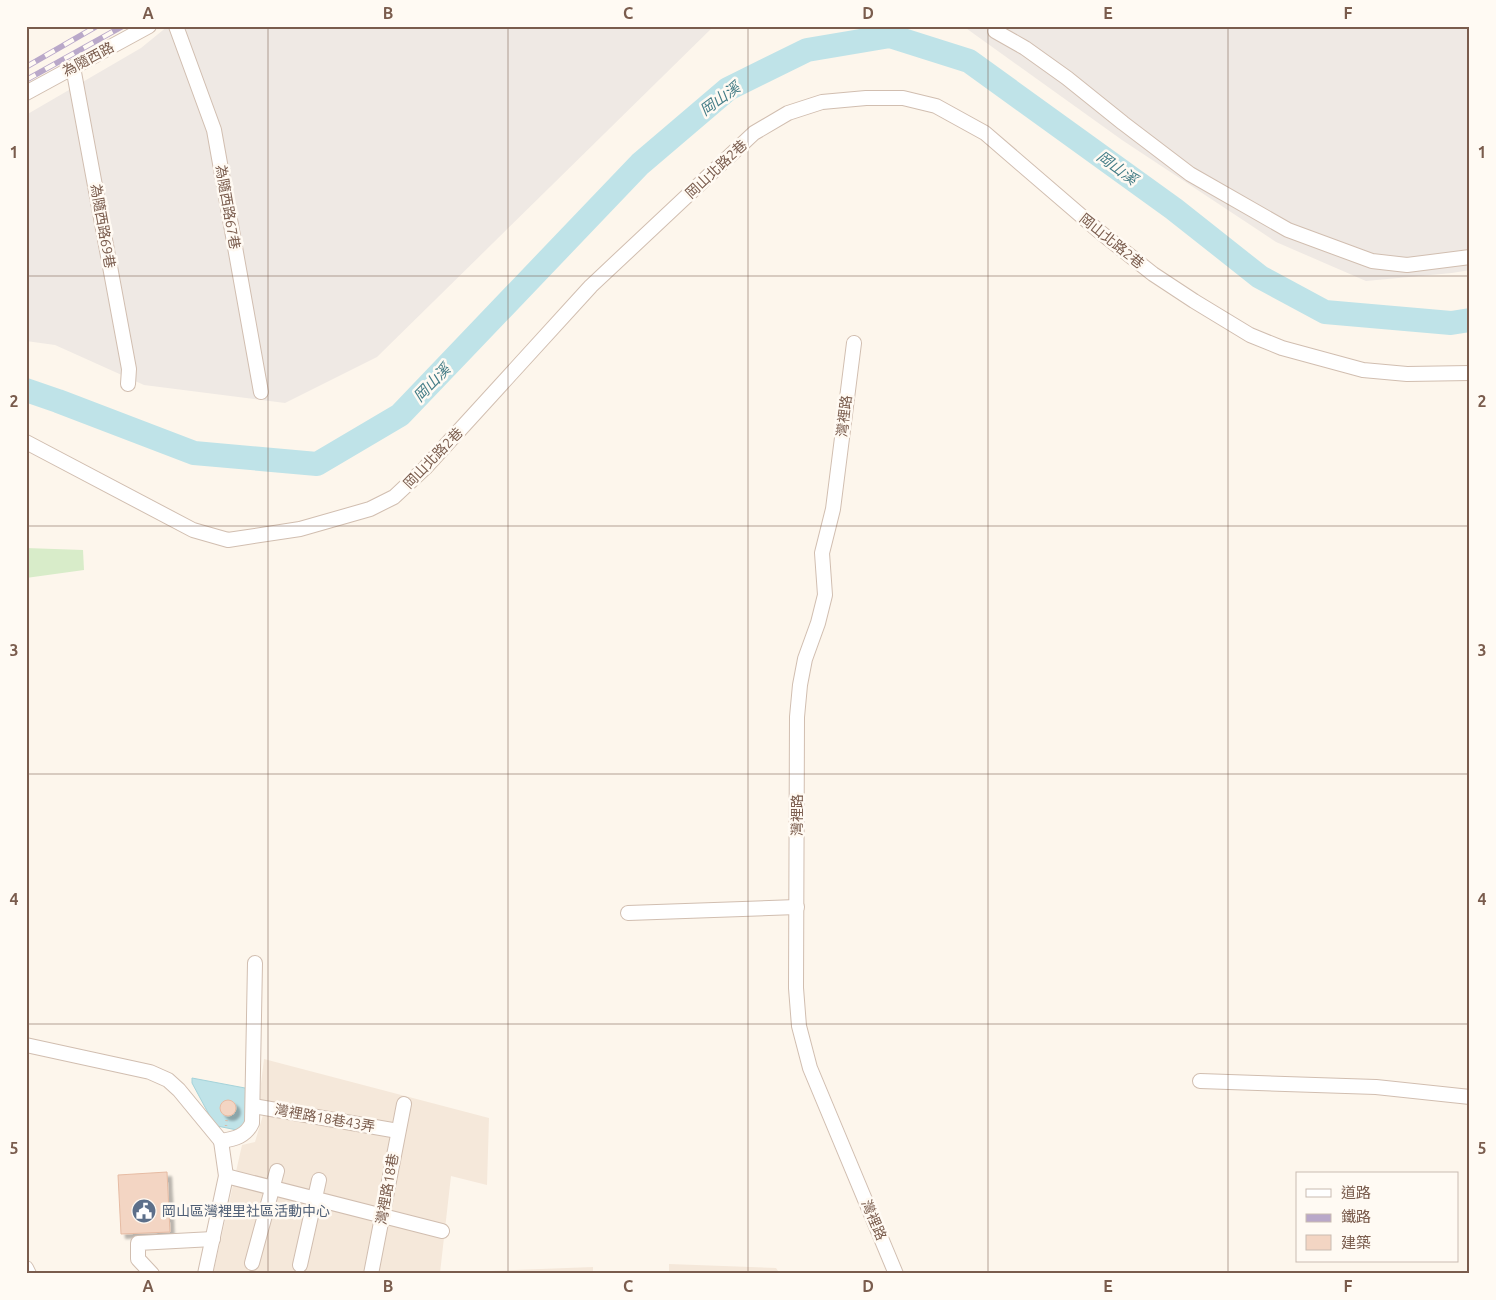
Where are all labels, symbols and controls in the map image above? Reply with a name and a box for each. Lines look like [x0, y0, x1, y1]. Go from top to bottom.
text: A [142, 4, 154, 22]
text: B [383, 4, 393, 22]
text: C [623, 4, 633, 22]
text: D [862, 4, 874, 22]
text: E [1103, 4, 1113, 22]
text: F [1344, 4, 1353, 22]
street label: 為隨西路 [60, 39, 116, 79]
water label: 岡山溪 [697, 77, 745, 119]
street label: 岡山北路2巷 [682, 137, 750, 201]
text: 1 [9, 143, 19, 161]
text: 1 [1477, 143, 1487, 161]
water label: 岡山溪 [1094, 147, 1142, 189]
street label: 為隨西路67巷 [213, 163, 243, 251]
street label: 為隨西路69巷 [88, 182, 118, 270]
street label: 岡山北路2巷 [1077, 210, 1147, 272]
water label: 岡山溪 [410, 359, 455, 405]
text: 2 [9, 392, 19, 410]
text: 2 [1477, 392, 1487, 410]
street label: 灣裡路 [834, 394, 854, 438]
street label: 岡山北路2巷 [400, 424, 466, 492]
text: 3 [9, 641, 19, 659]
text: 3 [1477, 641, 1487, 659]
street label: 灣裡路 [789, 794, 805, 836]
text: 4 [9, 890, 19, 908]
text: 4 [1477, 890, 1487, 908]
street label: 灣裡路18巷43弄 [274, 1101, 376, 1135]
text: 5 [9, 1139, 19, 1157]
text: 5 [1477, 1139, 1487, 1157]
street label: 灣裡路18巷 [373, 1152, 401, 1226]
legend [1296, 1172, 1458, 1262]
text: 道路 [1341, 1184, 1371, 1201]
public building icon: 岡山區灣裡里社區活動中心 [131, 1198, 157, 1224]
street label: 灣裡路 [858, 1198, 890, 1242]
place label: 岡山區灣裡里社區活動中心 [162, 1203, 330, 1219]
text: 鐵路 [1341, 1208, 1371, 1225]
text: 建築 [1341, 1234, 1371, 1251]
text: A [142, 1277, 154, 1295]
text: B [383, 1277, 393, 1295]
text: C [623, 1277, 633, 1295]
text: D [862, 1277, 874, 1295]
text: E [1103, 1277, 1113, 1295]
text: F [1344, 1277, 1353, 1295]

